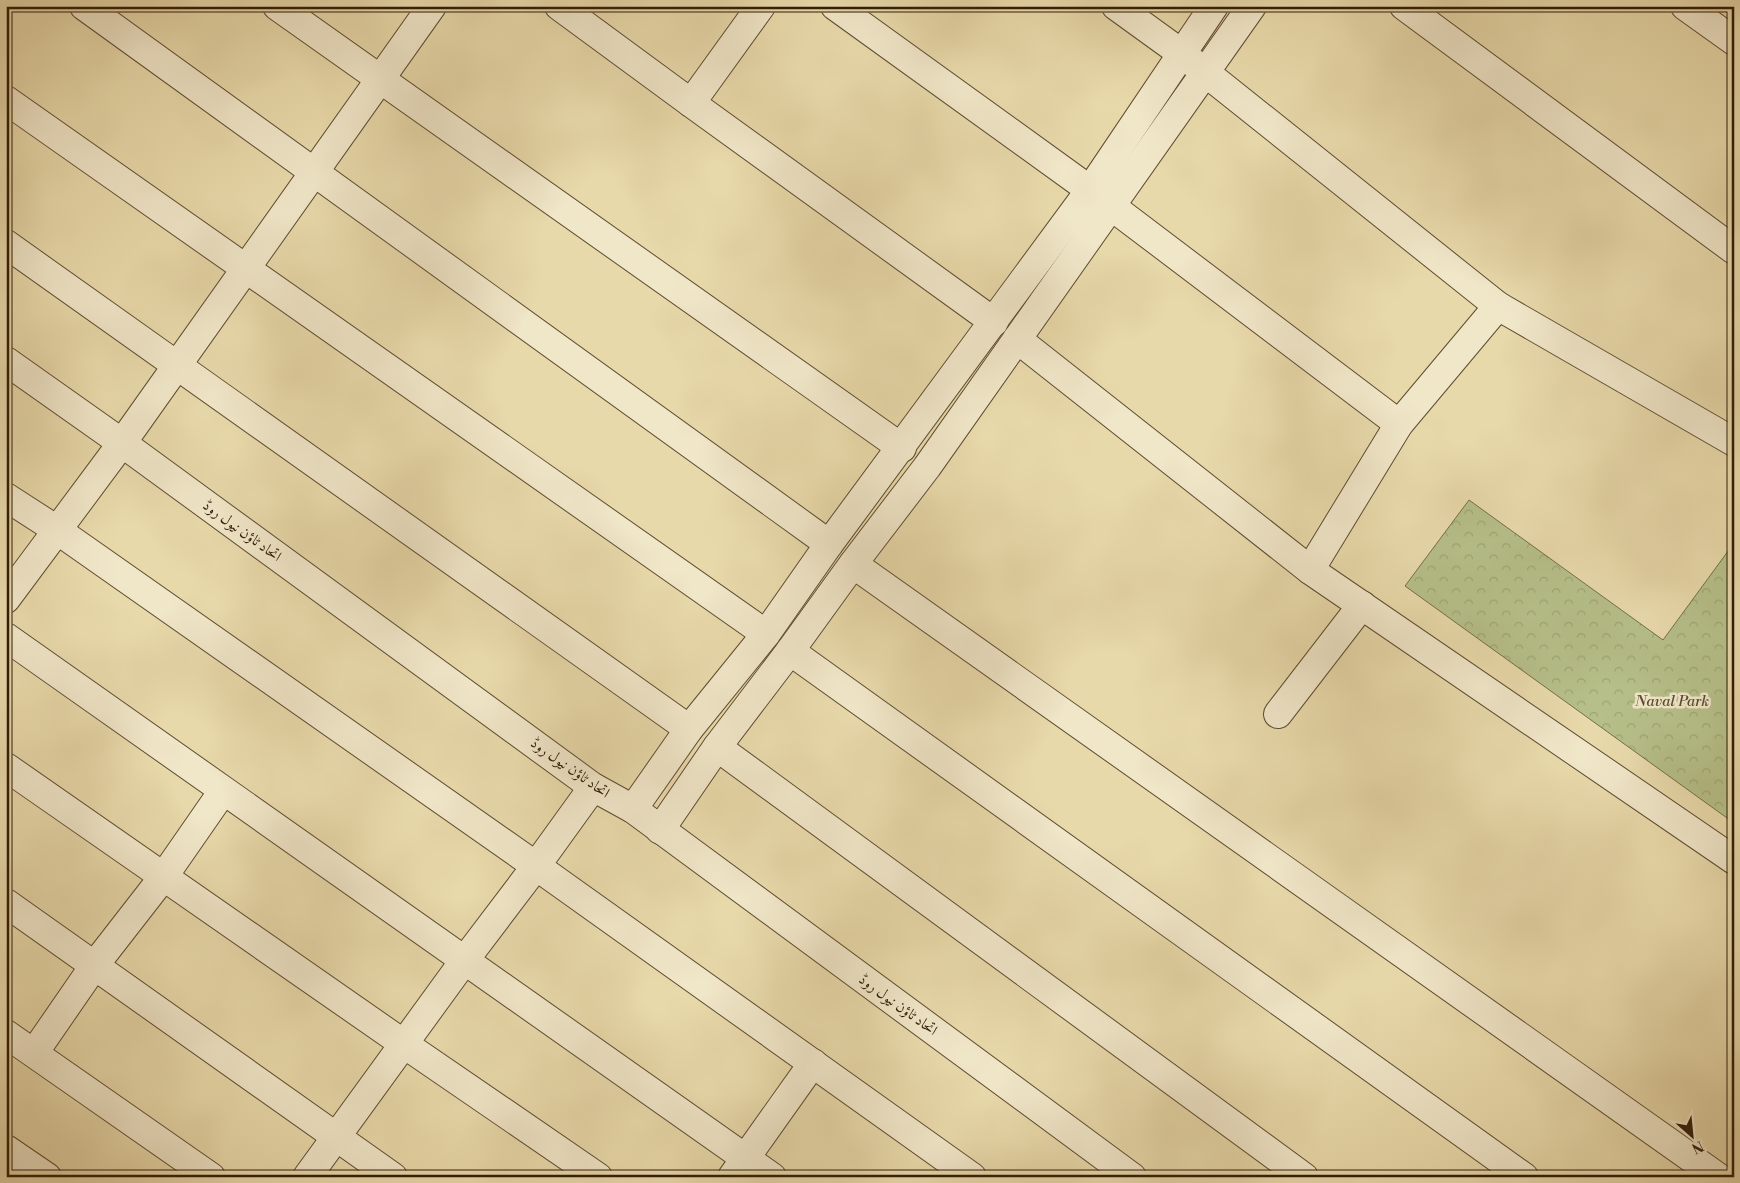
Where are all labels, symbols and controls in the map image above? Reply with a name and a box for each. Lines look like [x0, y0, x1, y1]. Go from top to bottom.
street label: اتحاد ٹاؤن نیول روڈ [199, 496, 285, 566]
park label: Naval Park [1634, 692, 1709, 711]
street label: اتحاد ٹاؤن نیول روڈ [527, 734, 613, 802]
street label: اتحاد ٹاؤن نیول روڈ [855, 970, 941, 1040]
north arrow [1668, 1110, 1718, 1160]
text: N [1688, 1136, 1706, 1157]

